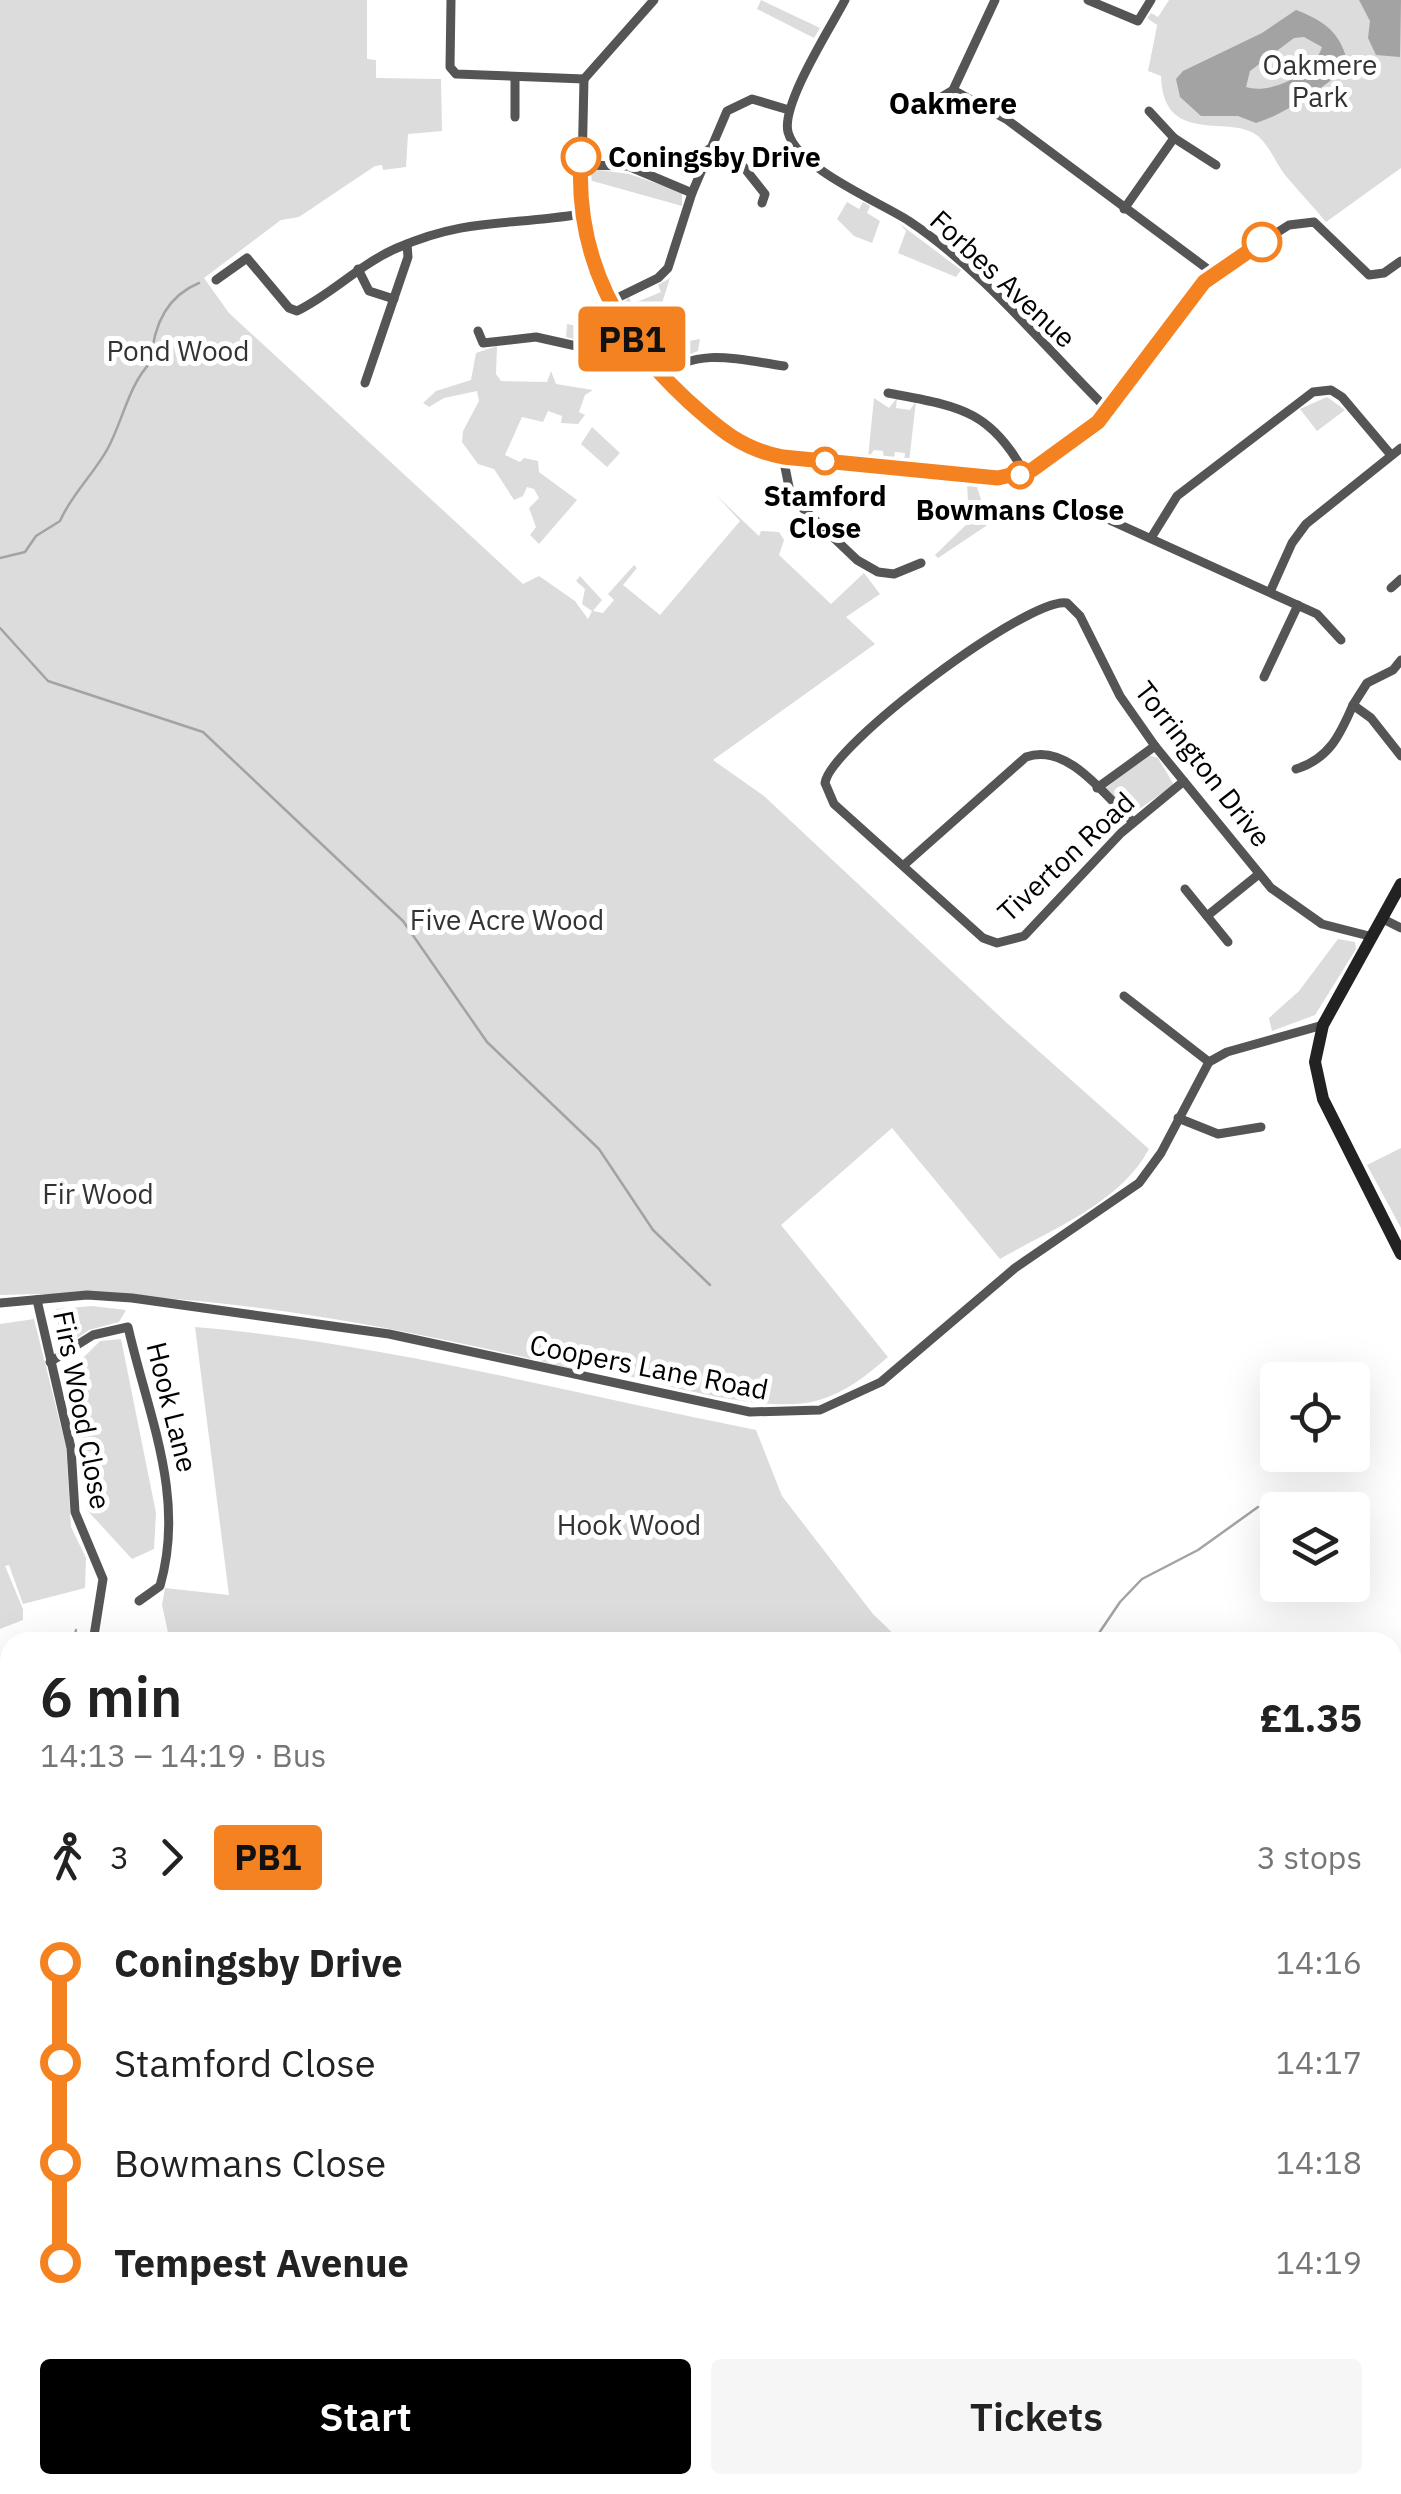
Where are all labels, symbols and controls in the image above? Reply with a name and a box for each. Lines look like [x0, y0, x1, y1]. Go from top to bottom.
park label: Oakmere Park [1263, 46, 1377, 115]
district label: Oakmere [889, 83, 1017, 122]
marker: Coningsby Drive [562, 138, 600, 176]
place label: Coningsby Drive [608, 138, 821, 175]
street label: Forbes Avenue [923, 202, 1084, 356]
unlabelled marker [1243, 223, 1281, 261]
line badge: PB1 [574, 306, 690, 372]
text: PB1 [598, 316, 666, 362]
park label: Pond Wood [107, 332, 249, 369]
marker: Stamford Close [812, 448, 838, 474]
marker: Bowmans Close [1007, 462, 1033, 488]
place label: Stamford Close [763, 477, 887, 546]
place label: Bowmans Close [916, 491, 1124, 528]
street label: Torrington Drive [1127, 673, 1280, 854]
street label: Tiverton Road [989, 784, 1142, 930]
park label: Five Acre Wood [410, 901, 604, 938]
park label: Fir Wood [42, 1175, 154, 1212]
street label: Firs Wood Close [45, 1307, 120, 1512]
street label: Coopers Lane Road [527, 1325, 771, 1408]
street label: Hook Lane [138, 1338, 206, 1476]
map controls [1260, 1362, 1370, 1602]
button: locate [1260, 1362, 1370, 1472]
button: layers [1260, 1492, 1370, 1602]
park label: Hook Wood [557, 1506, 701, 1543]
text: 6 min [40, 1661, 182, 1732]
text: £1.35 [1260, 1693, 1362, 1742]
text: 14:13 – 14:19 · Bus [40, 1734, 326, 1776]
icon: walk [40, 1830, 95, 1885]
icon: forward [144, 1830, 199, 1885]
text: PB1 [234, 1834, 302, 1880]
text: 3 [110, 1836, 129, 1878]
text: 3 stops [1257, 1836, 1362, 1878]
text: Coningsby Drive [114, 1938, 403, 1987]
text: 14:16 [1276, 1941, 1362, 1983]
text: Stamford Close [114, 2038, 376, 2087]
text: 14:17 [1276, 2041, 1362, 2083]
text: Bowmans Close [114, 2138, 386, 2187]
text: 14:18 [1276, 2141, 1362, 2183]
text: Tempest Avenue [114, 2238, 409, 2287]
text: 14:19 [1276, 2241, 1362, 2283]
button: Start [40, 2359, 691, 2474]
button: Tickets [711, 2359, 1362, 2474]

